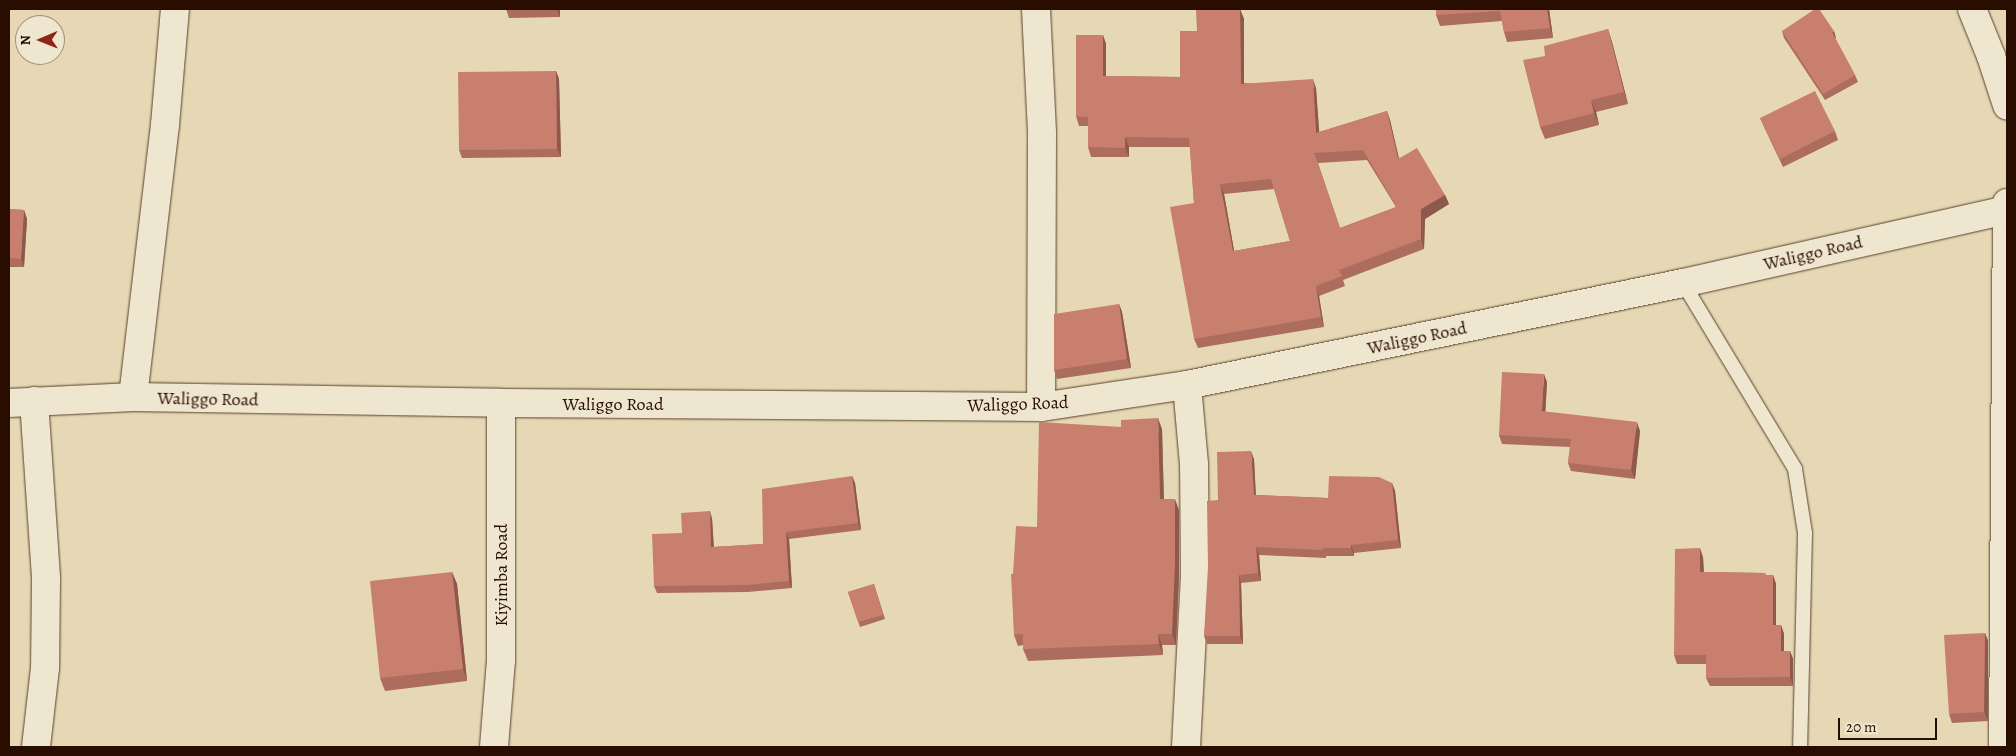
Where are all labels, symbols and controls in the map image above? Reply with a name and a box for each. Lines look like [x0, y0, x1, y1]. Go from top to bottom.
north arrow [15, 15, 65, 65]
text: N [16, 35, 35, 46]
street label: Waliggo Road [1761, 231, 1865, 275]
street label: Waliggo Road [1365, 317, 1469, 359]
street label: Waliggo Road [157, 387, 259, 411]
street label: Waliggo Road [967, 391, 1069, 417]
street label: Waliggo Road [562, 393, 664, 415]
street label: Kiyimba Road [490, 523, 512, 627]
scale bar [1841, 708, 1940, 740]
text: 20 m [1846, 717, 1877, 737]

